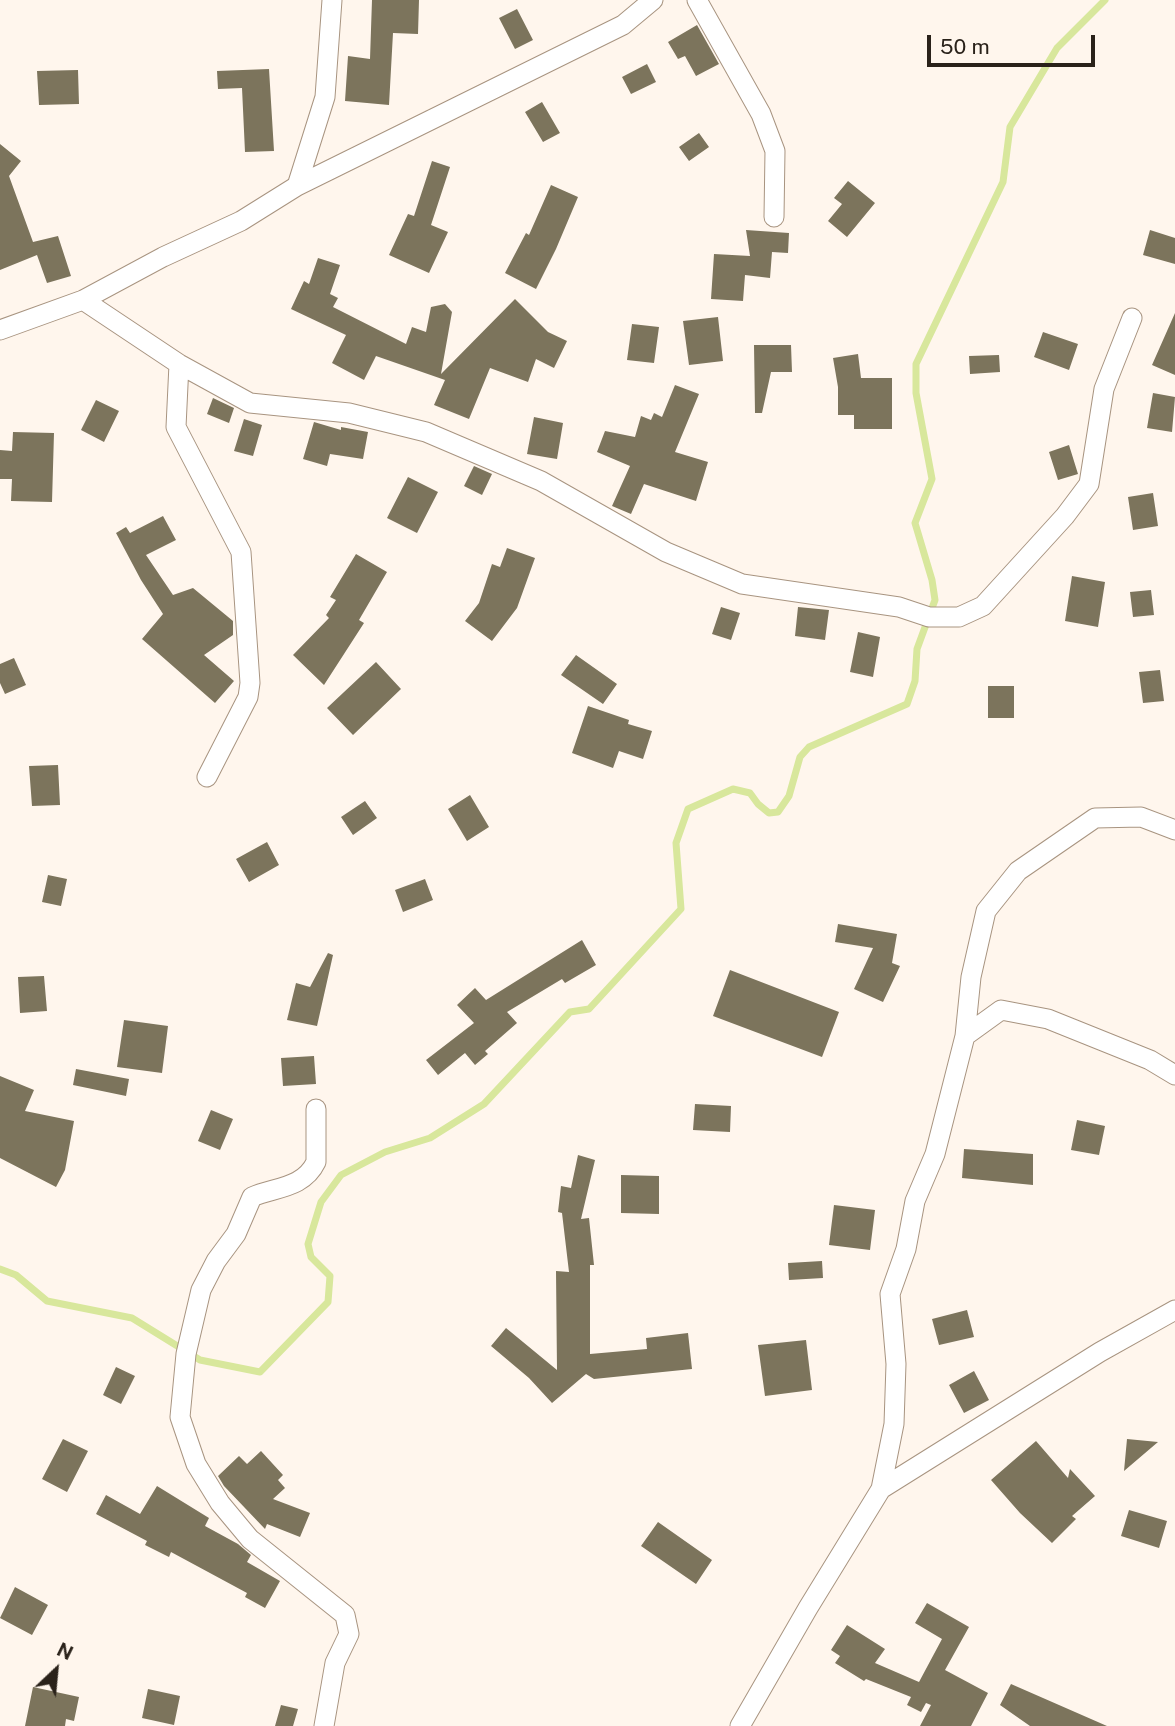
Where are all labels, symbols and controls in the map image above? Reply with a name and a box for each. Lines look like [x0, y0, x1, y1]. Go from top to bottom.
scale bar [930, 21, 1098, 65]
text: 50 m [940, 34, 990, 59]
north arrow [21, 1635, 91, 1705]
text: N [54, 1638, 77, 1664]

